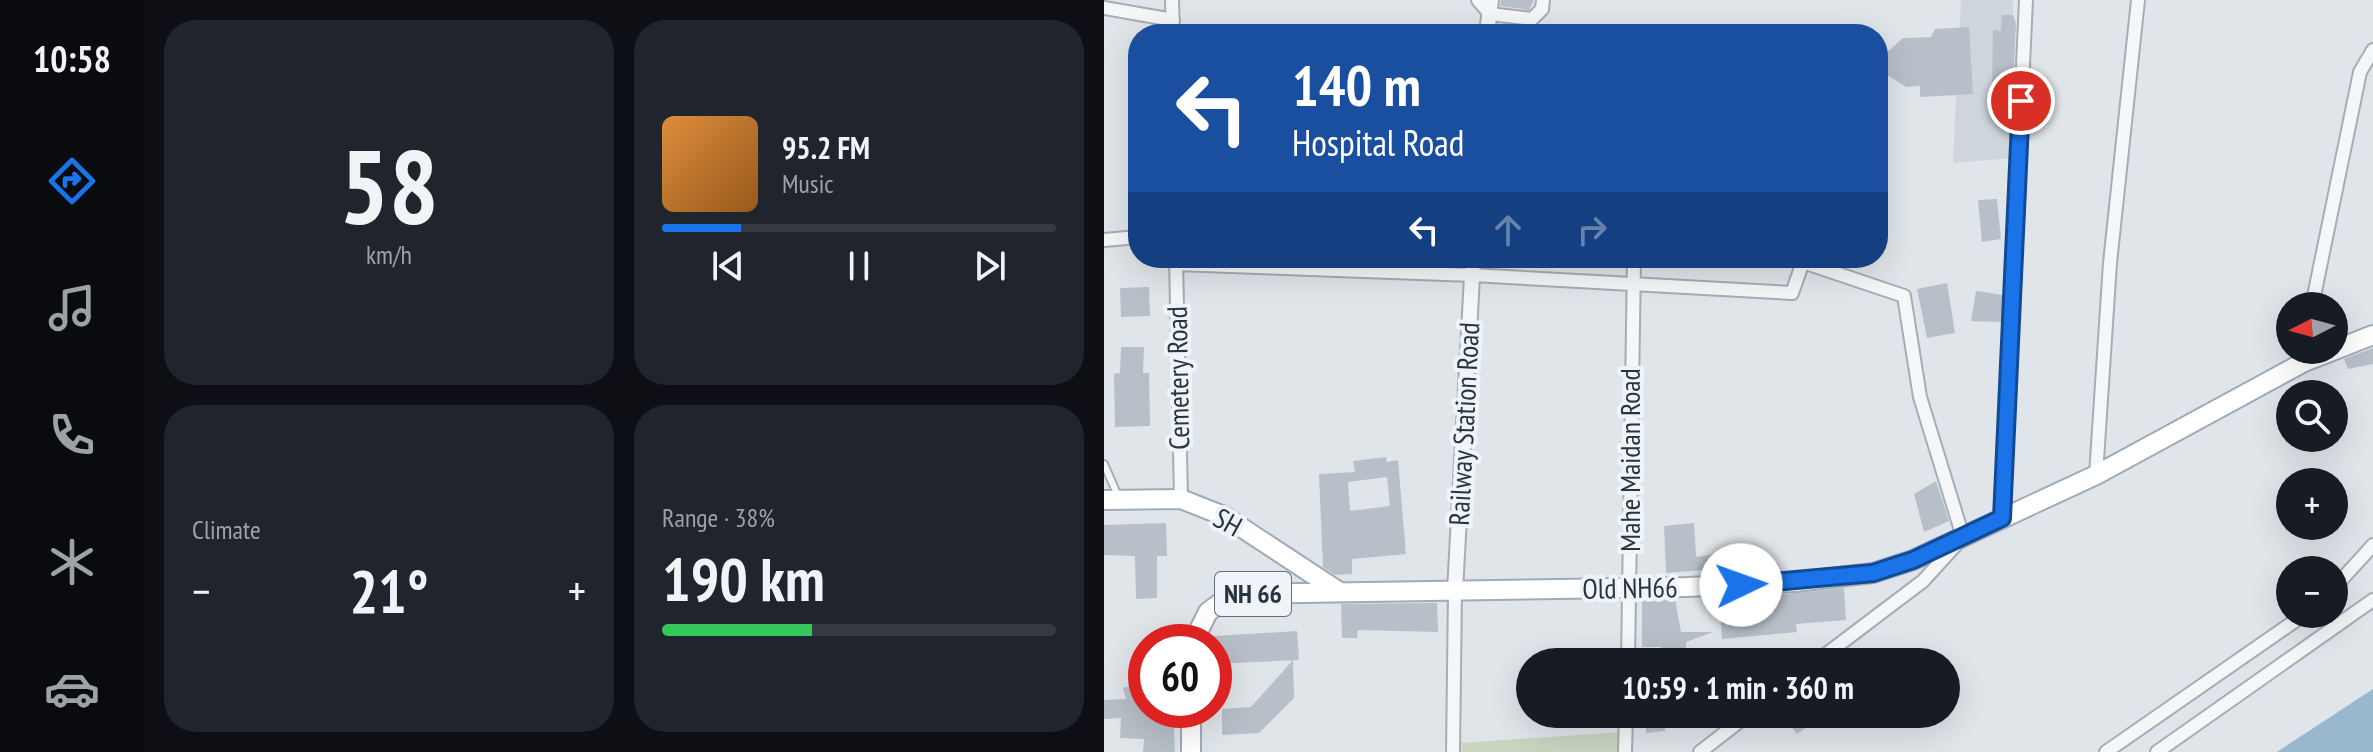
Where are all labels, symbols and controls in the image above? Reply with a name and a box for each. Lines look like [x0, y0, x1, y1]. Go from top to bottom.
text: 10:58 [33, 35, 111, 82]
text: 140 m [1292, 49, 1421, 121]
icon: left [1160, 56, 1264, 160]
pin [1987, 67, 2055, 135]
icon: arrive [1999, 79, 2043, 123]
text: 58 [339, 118, 439, 253]
text: Hospital Road [1292, 119, 1464, 166]
text: 95.2 FM [782, 128, 870, 167]
icon: directions [44, 153, 100, 209]
text: Music [782, 167, 834, 200]
icon: left [1402, 208, 1446, 252]
icon: ahead [1486, 208, 1530, 252]
icon: right [1570, 208, 1614, 252]
text: km/h [366, 238, 412, 271]
icon: previous [706, 244, 750, 288]
icon: pause [837, 244, 881, 288]
icon: next [968, 244, 1012, 288]
icon: music [44, 280, 100, 336]
north arrow [2276, 292, 2348, 364]
map controls [2276, 292, 2348, 628]
street label: Cemetery Road [1158, 306, 1197, 450]
street label: Railway Station Road [1440, 321, 1487, 526]
street label: Mahe Maidan Road [1611, 368, 1648, 552]
button: search [2276, 380, 2348, 452]
icon: phone [44, 407, 100, 463]
button: + [2276, 468, 2348, 540]
street label: SH [1207, 499, 1249, 544]
text: Range · 38% [662, 501, 775, 534]
text: Climate [192, 513, 261, 546]
icon: climate [44, 534, 100, 590]
text: 190 km [662, 540, 825, 618]
position arrow [1699, 543, 1783, 627]
text: 21° [349, 552, 429, 630]
button: − [2276, 556, 2348, 628]
text: − [192, 562, 210, 619]
text: + [568, 562, 586, 619]
street label: Old NH66 [1582, 568, 1678, 607]
road number: NH 66 [1215, 572, 1291, 616]
speed limit sign: 60 [1128, 624, 1232, 728]
icon: car [44, 661, 100, 717]
text: 10:59 · 1 min · 360 m [1622, 668, 1854, 707]

